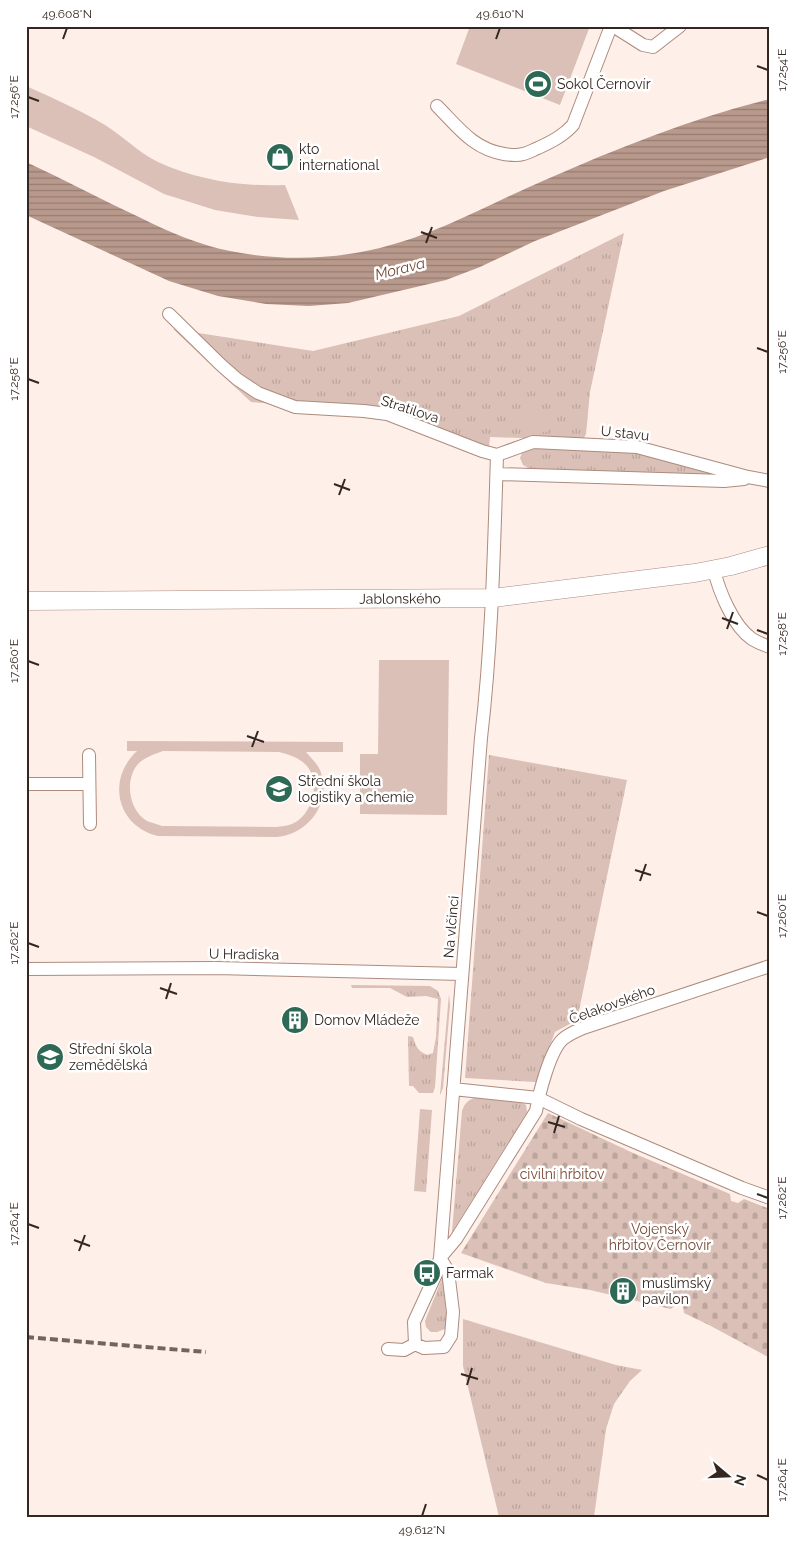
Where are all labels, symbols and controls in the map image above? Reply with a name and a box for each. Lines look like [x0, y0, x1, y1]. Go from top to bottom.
text: 49.608°N [42, 7, 92, 21]
text: 49.610°N [476, 7, 524, 21]
text: 17.254°E [775, 49, 789, 91]
sports icon: Sokol Černovír [523, 69, 553, 99]
place label: Sokol Černovír [557, 74, 651, 92]
text: 17.256°E [7, 75, 21, 119]
place label: kto international [299, 141, 379, 173]
shop icon: kto international [265, 142, 295, 172]
water label: Morava [373, 254, 427, 284]
text: 17.256°E [775, 330, 789, 374]
text: 17.258°E [7, 357, 21, 401]
street label: Stratilova [379, 392, 441, 426]
street label: U stavu [600, 422, 650, 444]
street label: Jablonského [359, 590, 441, 607]
text: 17.258°E [775, 612, 789, 656]
text: 17.260°E [7, 639, 21, 683]
place label: Střední škola logistiky a chemie [298, 773, 414, 805]
school or university icon: Střední škola logistiky a chemie [264, 774, 294, 804]
text: 17.260°E [775, 894, 789, 938]
street label: Na vlčinci [440, 895, 462, 959]
text: 17.262°E [7, 921, 21, 965]
street label: U Hradiska [209, 945, 279, 963]
street label: Čelakovského [566, 979, 657, 1027]
building icon: Domov Mládeže [280, 1005, 310, 1035]
place label: Domov Mládeže [314, 1012, 419, 1028]
place label: Střední škola zemědělská [69, 1041, 152, 1073]
school or university icon: Střední škola zemědělská [35, 1042, 65, 1072]
park label: civilní hřbitov [520, 1166, 605, 1182]
text: 17.262°E [775, 1176, 789, 1220]
text: 17.264°E [7, 1202, 21, 1246]
park label: Vojenský hřbitov Černovír [609, 1221, 711, 1253]
bus stop icon: Farmak [412, 1258, 442, 1288]
place label: Farmak [446, 1265, 494, 1281]
place label: muslimský pavilon [642, 1275, 712, 1307]
building icon: muslimský pavilon [608, 1276, 638, 1306]
north arrow [704, 1450, 754, 1500]
text: 17.264°E [775, 1458, 789, 1502]
text: N [731, 1473, 750, 1488]
text: 49.612°N [399, 1523, 445, 1537]

